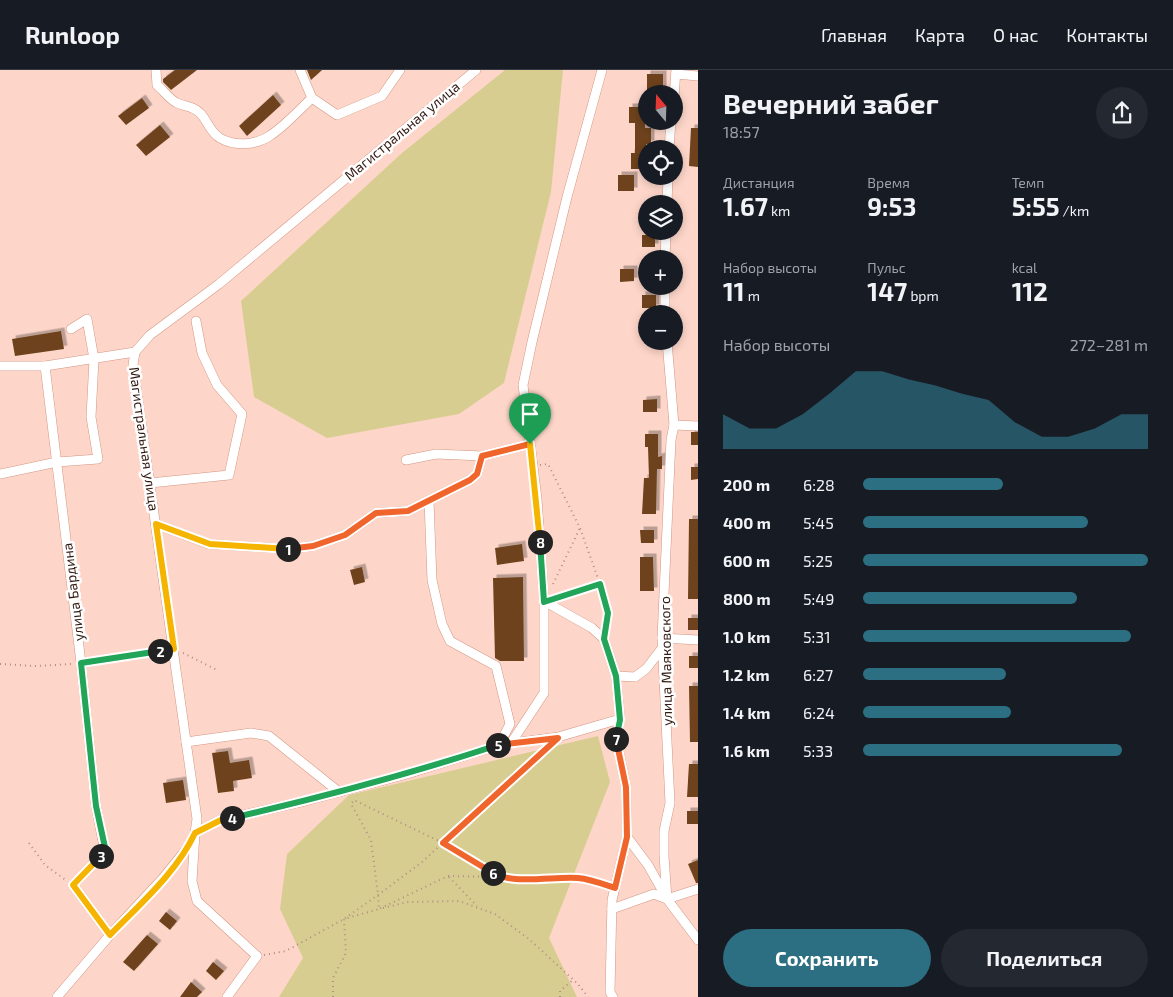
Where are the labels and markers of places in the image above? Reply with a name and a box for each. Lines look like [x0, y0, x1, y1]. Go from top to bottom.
pin [509, 393, 551, 444]
pin: 8 [528, 530, 552, 554]
pin: 1 [276, 536, 300, 562]
pin: 2 [148, 638, 172, 664]
pin: 7 [604, 726, 628, 752]
pin: 5 [486, 732, 510, 758]
pin: 4 [220, 806, 244, 830]
pin: 3 [88, 844, 114, 868]
pin: 6 [480, 860, 506, 886]

